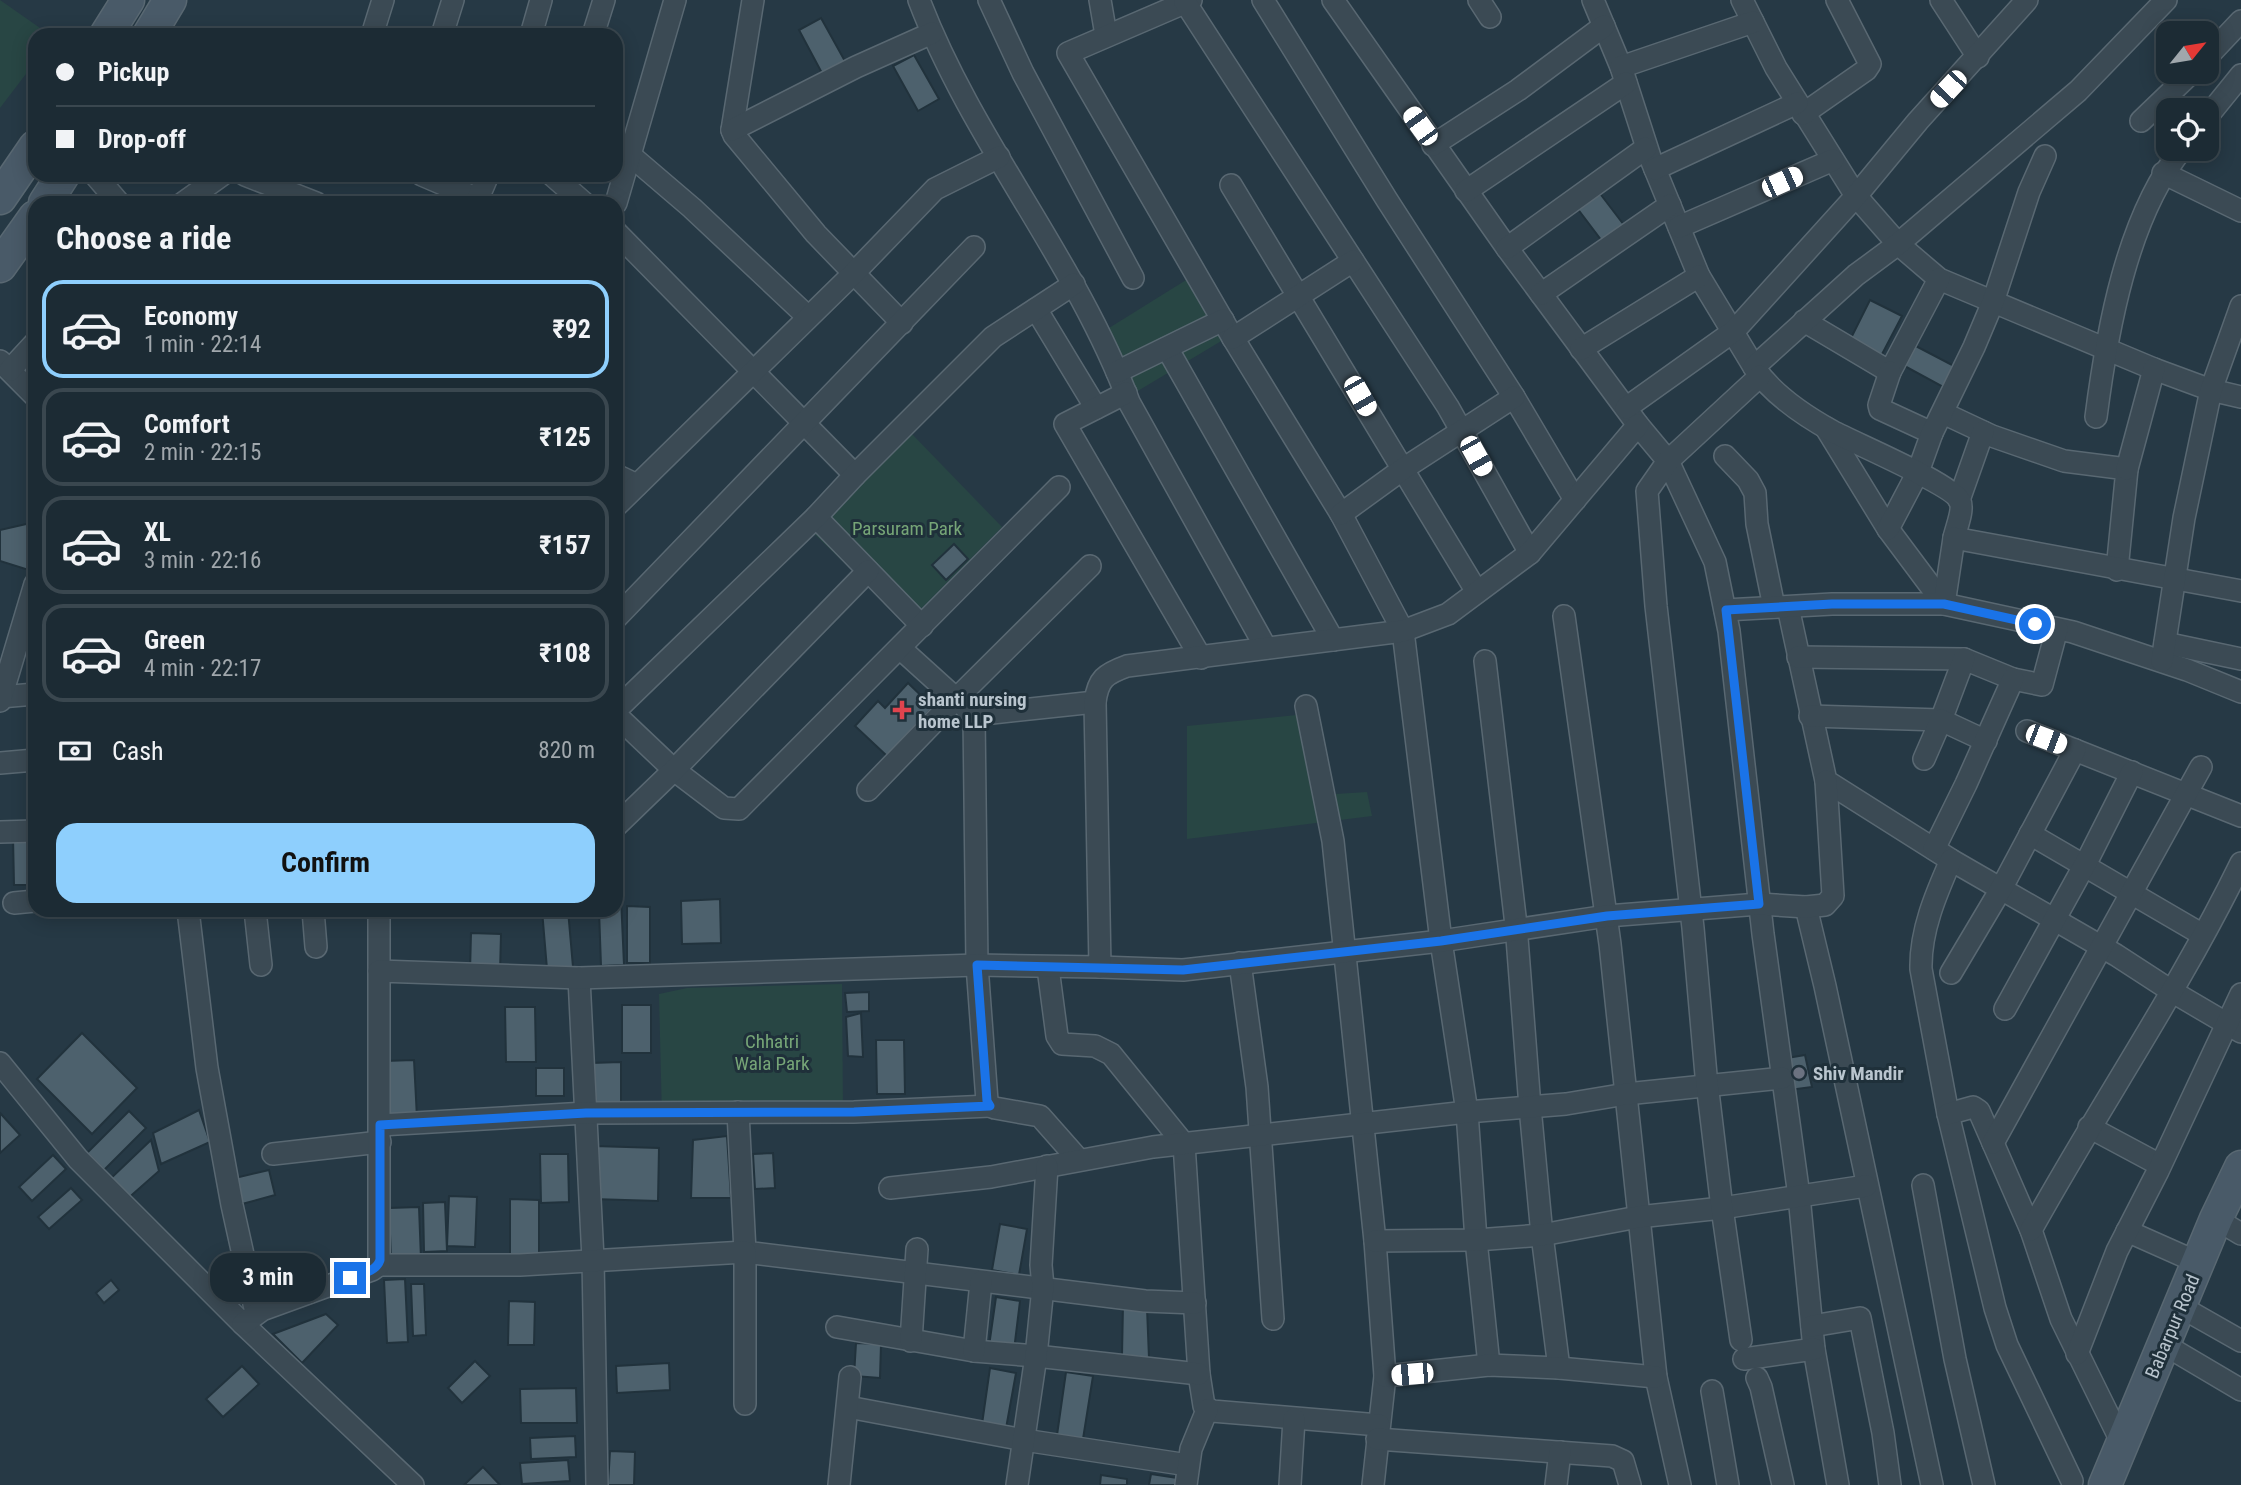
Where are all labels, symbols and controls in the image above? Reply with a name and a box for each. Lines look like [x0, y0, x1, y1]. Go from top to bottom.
north arrow [2156, 21, 2219, 84]
map controls [2156, 21, 2219, 161]
text: Pickup [98, 57, 169, 87]
car [1926, 66, 1971, 112]
button: locate [2156, 98, 2219, 161]
car [1400, 103, 1441, 149]
text: Drop-off [98, 124, 186, 154]
car [1759, 164, 1806, 200]
text: Choose a ride [56, 219, 231, 257]
icon: car [60, 298, 123, 361]
text: Economy [144, 301, 238, 331]
text: ₹92 [552, 314, 591, 344]
text: 1 min · 22:14 [144, 331, 261, 358]
car [1341, 373, 1380, 419]
icon: car [60, 406, 123, 469]
text: Comfort [144, 409, 230, 439]
text: ₹125 [539, 422, 591, 452]
car [1457, 433, 1496, 479]
text: 2 min · 22:15 [144, 439, 261, 466]
icon: car [60, 514, 123, 577]
text: XL [144, 517, 171, 547]
park label: Parsuram Park [852, 517, 963, 540]
text: ₹157 [539, 530, 591, 560]
text: 3 min · 22:16 [144, 547, 261, 574]
route start [2019, 608, 2051, 640]
icon: car [60, 622, 123, 685]
text: Green [144, 625, 205, 655]
text: ₹108 [539, 638, 591, 668]
text: 4 min · 22:17 [144, 655, 261, 682]
place label: shanti nursing home LLP [918, 688, 1027, 733]
marker: shanti nursing home LLP [892, 700, 912, 720]
car [2023, 722, 2070, 756]
icon: cash [56, 732, 94, 770]
text: Cash [112, 736, 164, 766]
text: 820 m [538, 737, 595, 764]
button: Confirm [56, 823, 595, 903]
park label: Chhatri Wala Park [735, 1030, 810, 1075]
place label: Shiv Mandir [1813, 1062, 1904, 1085]
marker: Shiv Mandir [1791, 1065, 1807, 1081]
callout: 3 min [210, 1254, 326, 1302]
route end [334, 1262, 366, 1294]
text: 3 min [242, 1264, 294, 1291]
street label: Babarpur Road [2140, 1271, 2205, 1382]
car [1391, 1362, 1434, 1386]

